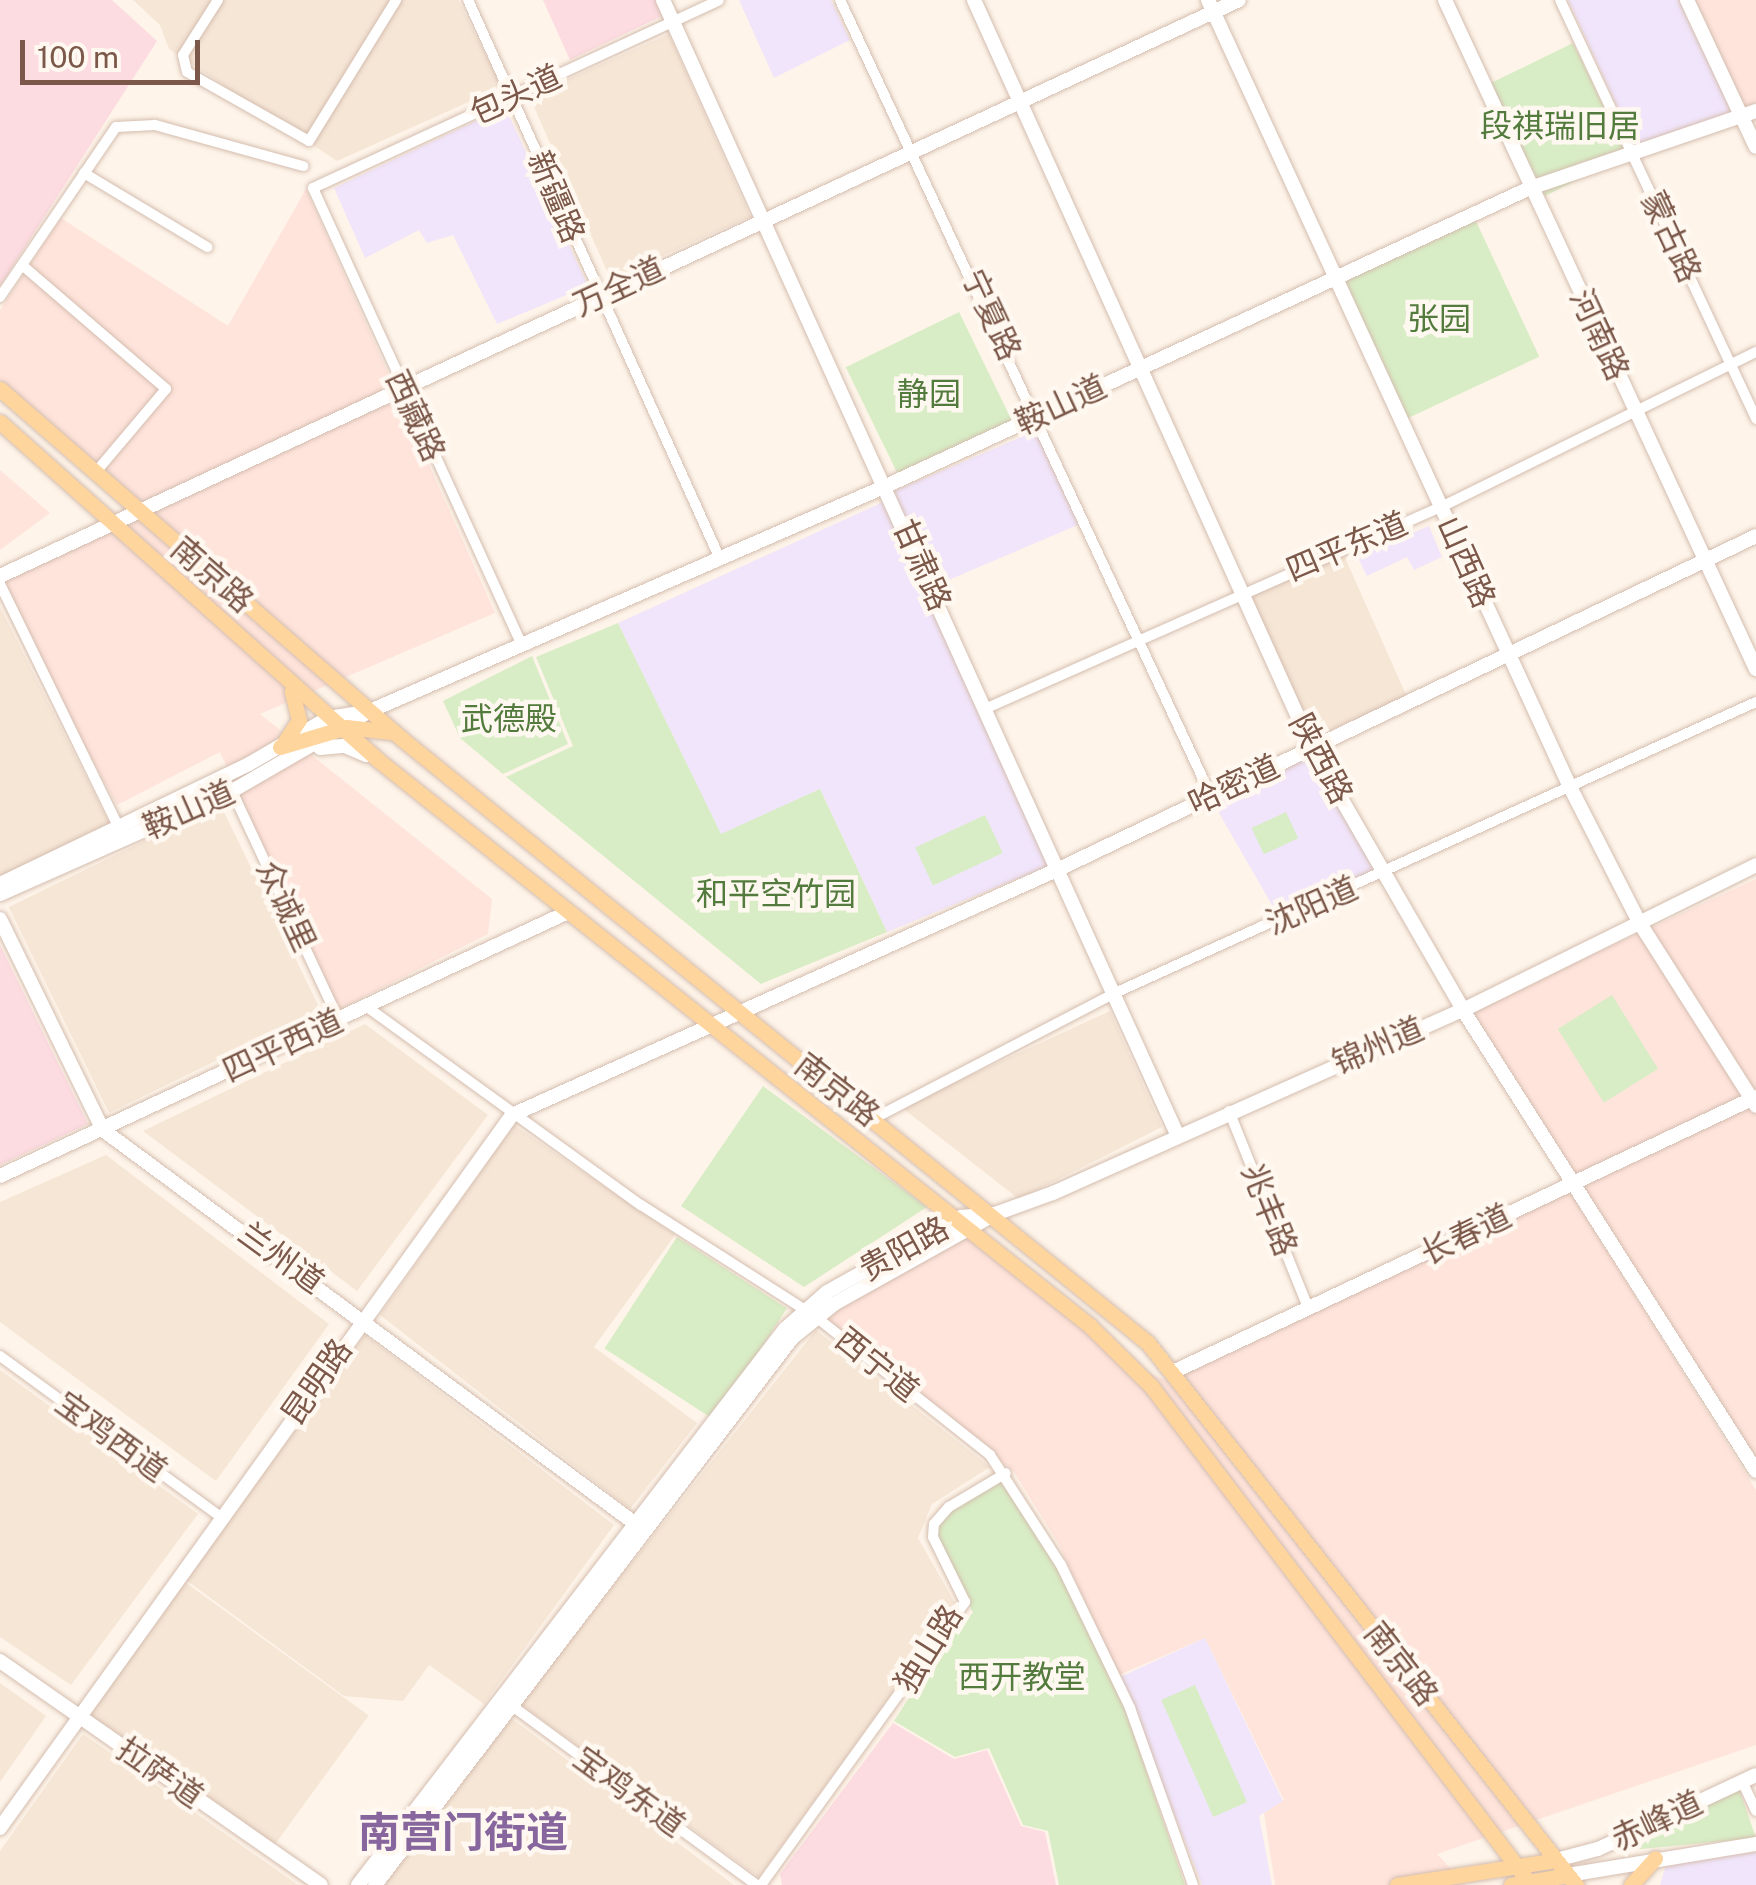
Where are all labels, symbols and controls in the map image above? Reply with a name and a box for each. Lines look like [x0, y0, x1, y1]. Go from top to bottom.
scale bar [25, 20, 205, 82]
text: 100 m [37, 39, 119, 75]
street label: 包头道 [464, 57, 568, 133]
park label: 段祺瑞旧居 [1480, 107, 1640, 145]
street label: 新疆路 [520, 145, 592, 249]
street label: 蒙古路 [1633, 185, 1709, 289]
street label: 万全道 [567, 249, 671, 325]
street label: 宁夏路 [953, 263, 1029, 367]
street label: 河南路 [1561, 283, 1637, 387]
park label: 张园 [1407, 300, 1471, 338]
street label: 西藏路 [377, 364, 453, 468]
street label: 鞍山道 [1009, 367, 1113, 443]
park label: 静园 [897, 375, 961, 413]
street label: 四平东道 [1281, 504, 1413, 590]
street label: 山西路 [1429, 510, 1503, 614]
street label: 甘肃路 [885, 513, 959, 617]
street label: 南京路 [163, 529, 261, 621]
park label: 武德殿 [461, 700, 557, 738]
street label: 陕西路 [1282, 708, 1360, 810]
street label: 哈密道 [1182, 747, 1286, 823]
street label: 鞍山道 [137, 773, 241, 847]
street label: 众诚里 [248, 854, 324, 958]
street label: 沈阳道 [1260, 869, 1364, 943]
park label: 和平空竹园 [696, 875, 856, 913]
street label: 四平西道 [217, 1002, 349, 1090]
street label: 锦州道 [1326, 1010, 1430, 1082]
street label: 南京路 [787, 1045, 887, 1135]
street label: 兆丰路 [1233, 1158, 1305, 1262]
street label: 长春道 [1414, 1197, 1518, 1273]
street label: 贵阳路 [853, 1209, 955, 1289]
street label: 兰州道 [231, 1214, 331, 1302]
street label: 西宁道 [828, 1320, 926, 1410]
street label: 昆明路 [274, 1332, 360, 1432]
street label: 宝鸡西道 [48, 1384, 174, 1490]
street label: 独山路 [887, 1598, 971, 1700]
street label: 南京路 [1356, 1614, 1446, 1714]
park label: 西开教堂 [958, 1658, 1086, 1696]
street label: 拉萨道 [110, 1730, 210, 1816]
street label: 宝鸡东道 [566, 1739, 692, 1845]
street label: 赤峰道 [1605, 1783, 1709, 1859]
district label: 南营门街道 [358, 1807, 568, 1857]

